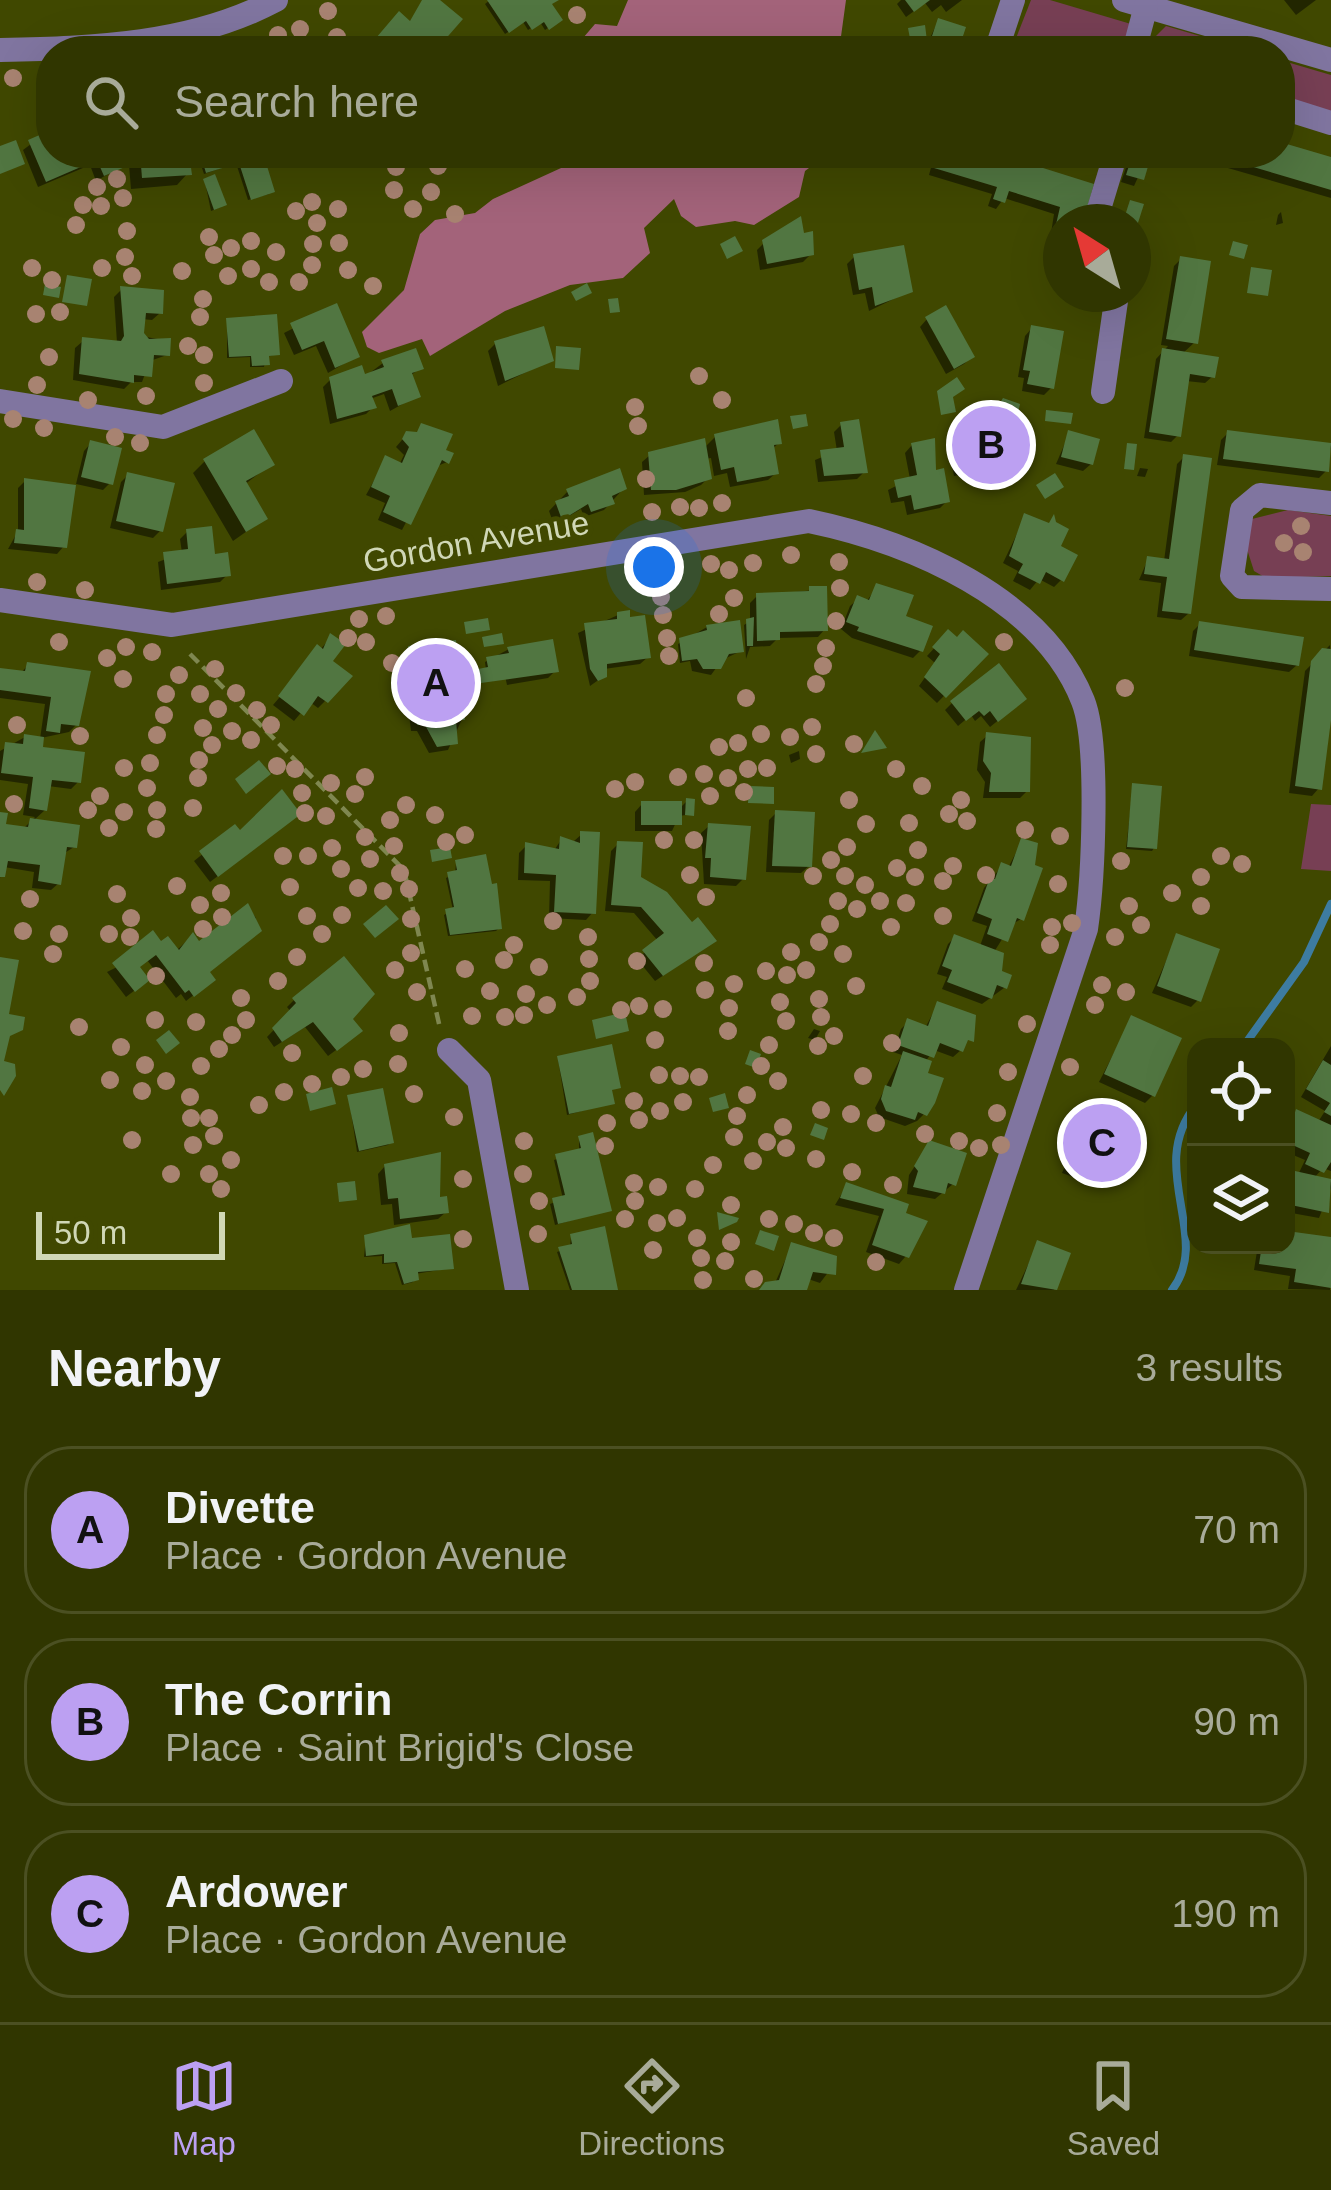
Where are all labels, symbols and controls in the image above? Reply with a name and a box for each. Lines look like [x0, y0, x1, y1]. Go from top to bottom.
search box [36, 36, 1295, 168]
icon: search [78, 69, 144, 135]
text: Search here [174, 76, 419, 127]
north arrow [1043, 204, 1151, 312]
pin: B [952, 400, 1030, 490]
street label: Gordon Avenue [360, 503, 592, 580]
your location [624, 537, 684, 597]
pin: A [397, 638, 475, 728]
map controls [1187, 1038, 1295, 1254]
button: locate [1187, 1038, 1295, 1146]
pin: C [1063, 1098, 1141, 1188]
button: layers [1187, 1146, 1295, 1254]
scale bar [36, 1206, 225, 1259]
text: 50 m [54, 1214, 127, 1251]
text: Nearby [48, 1340, 221, 1397]
text: 3 results [1136, 1346, 1283, 1389]
text: Divette [165, 1482, 315, 1533]
text: A [76, 1508, 104, 1551]
text: 70 m [1193, 1508, 1280, 1551]
text: Place · Gordon Avenue [165, 1534, 568, 1577]
text: The Corrin [165, 1674, 393, 1725]
text: B [76, 1700, 104, 1743]
text: 90 m [1193, 1700, 1280, 1743]
text: Place · Saint Brigid's Close [165, 1726, 634, 1769]
text: Ardower [165, 1866, 348, 1917]
text: C [76, 1892, 104, 1935]
text: 190 m [1172, 1892, 1280, 1935]
text: Place · Gordon Avenue [165, 1918, 568, 1961]
tab: Map [171, 2053, 237, 2163]
tab: Directions [578, 2053, 725, 2163]
tab: Saved [1067, 2053, 1160, 2163]

